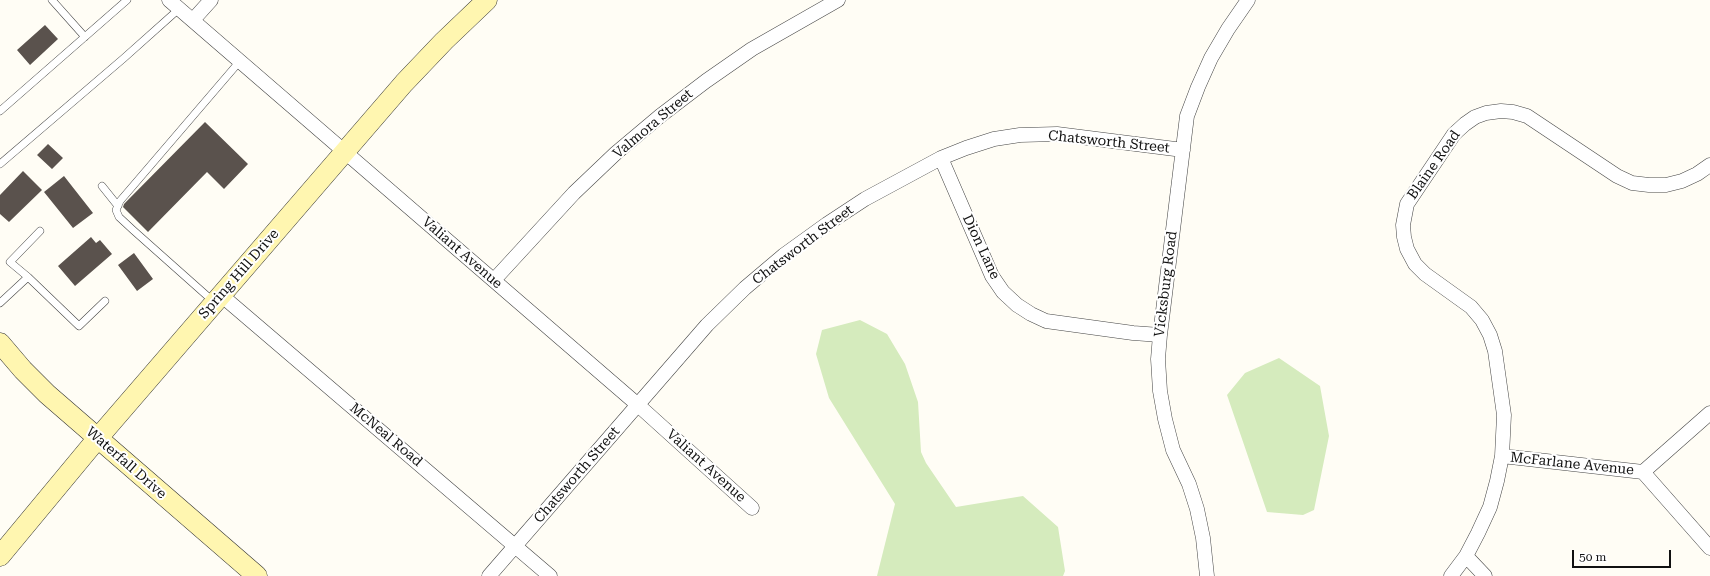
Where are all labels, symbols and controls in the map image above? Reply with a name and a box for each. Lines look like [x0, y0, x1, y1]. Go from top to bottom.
street label: Valmora Street [610, 86, 696, 162]
street label: Chatsworth Street [1047, 127, 1171, 157]
street label: Blaine Road [1404, 127, 1464, 203]
street label: Chatsworth Street [749, 202, 857, 288]
street label: Dion Lane [959, 212, 1003, 282]
street label: Valiant Avenue [418, 214, 506, 292]
street label: Spring Hill Drive [195, 226, 283, 322]
street label: Vicksburg Road [1151, 230, 1181, 338]
street label: McNeal Road [346, 400, 426, 470]
street label: Waterfall Drive [82, 423, 170, 503]
street label: Chatsworth Street [531, 423, 623, 527]
street label: Valiant Avenue [663, 426, 749, 506]
street label: McFarlane Avenue [1509, 449, 1635, 479]
scale bar [1574, 542, 1673, 568]
text: 50 m [1579, 550, 1606, 564]

